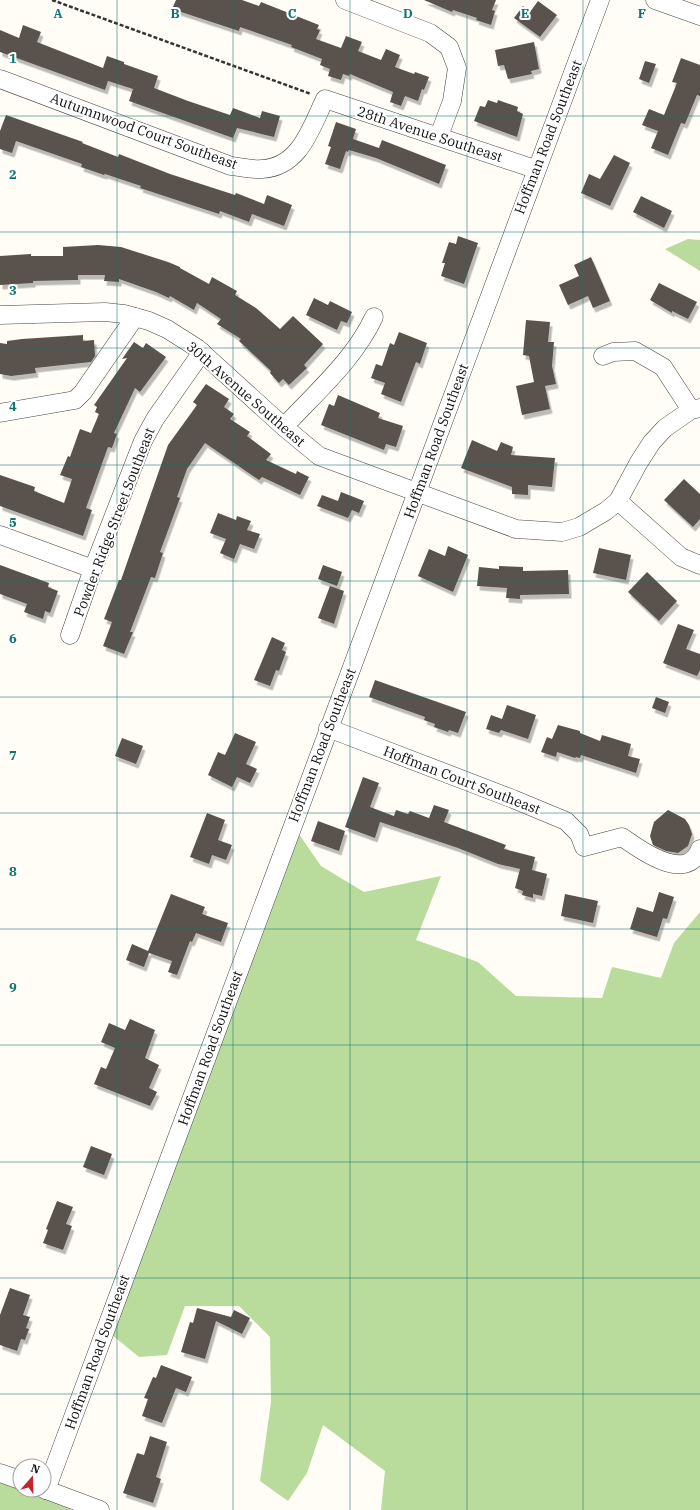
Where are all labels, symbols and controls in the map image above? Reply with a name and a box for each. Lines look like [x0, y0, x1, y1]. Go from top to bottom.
text: A [53, 5, 63, 22]
text: B [170, 5, 180, 22]
text: C [288, 5, 297, 22]
text: D [403, 5, 413, 22]
text: E [521, 5, 529, 22]
text: F [638, 5, 646, 22]
text: 1 [9, 50, 17, 67]
street label: Hoffman Road Southeast [510, 57, 586, 217]
street label: Autumnwood Court Southeast [48, 89, 240, 173]
street label: 28th Avenue Southeast [355, 102, 505, 166]
text: 2 [9, 166, 17, 183]
text: 3 [9, 282, 17, 299]
street label: 30th Avenue Southeast [183, 337, 309, 451]
street label: Hoffman Road Southeast [400, 361, 472, 521]
text: 4 [9, 398, 17, 415]
street label: Powder Ridge Street Southeast [70, 425, 158, 619]
text: 5 [9, 514, 17, 531]
text: 6 [9, 630, 17, 647]
street label: Hoffman Road Southeast [284, 665, 360, 825]
street label: Hoffman Court Southeast [381, 742, 543, 818]
text: 7 [9, 747, 17, 764]
text: 8 [9, 863, 17, 880]
street label: Hoffman Road Southeast [174, 968, 246, 1128]
text: 9 [9, 979, 17, 996]
street label: Hoffman Road Southeast [61, 1272, 133, 1432]
north arrow [12, 1458, 52, 1498]
text: N [29, 1461, 42, 1477]

